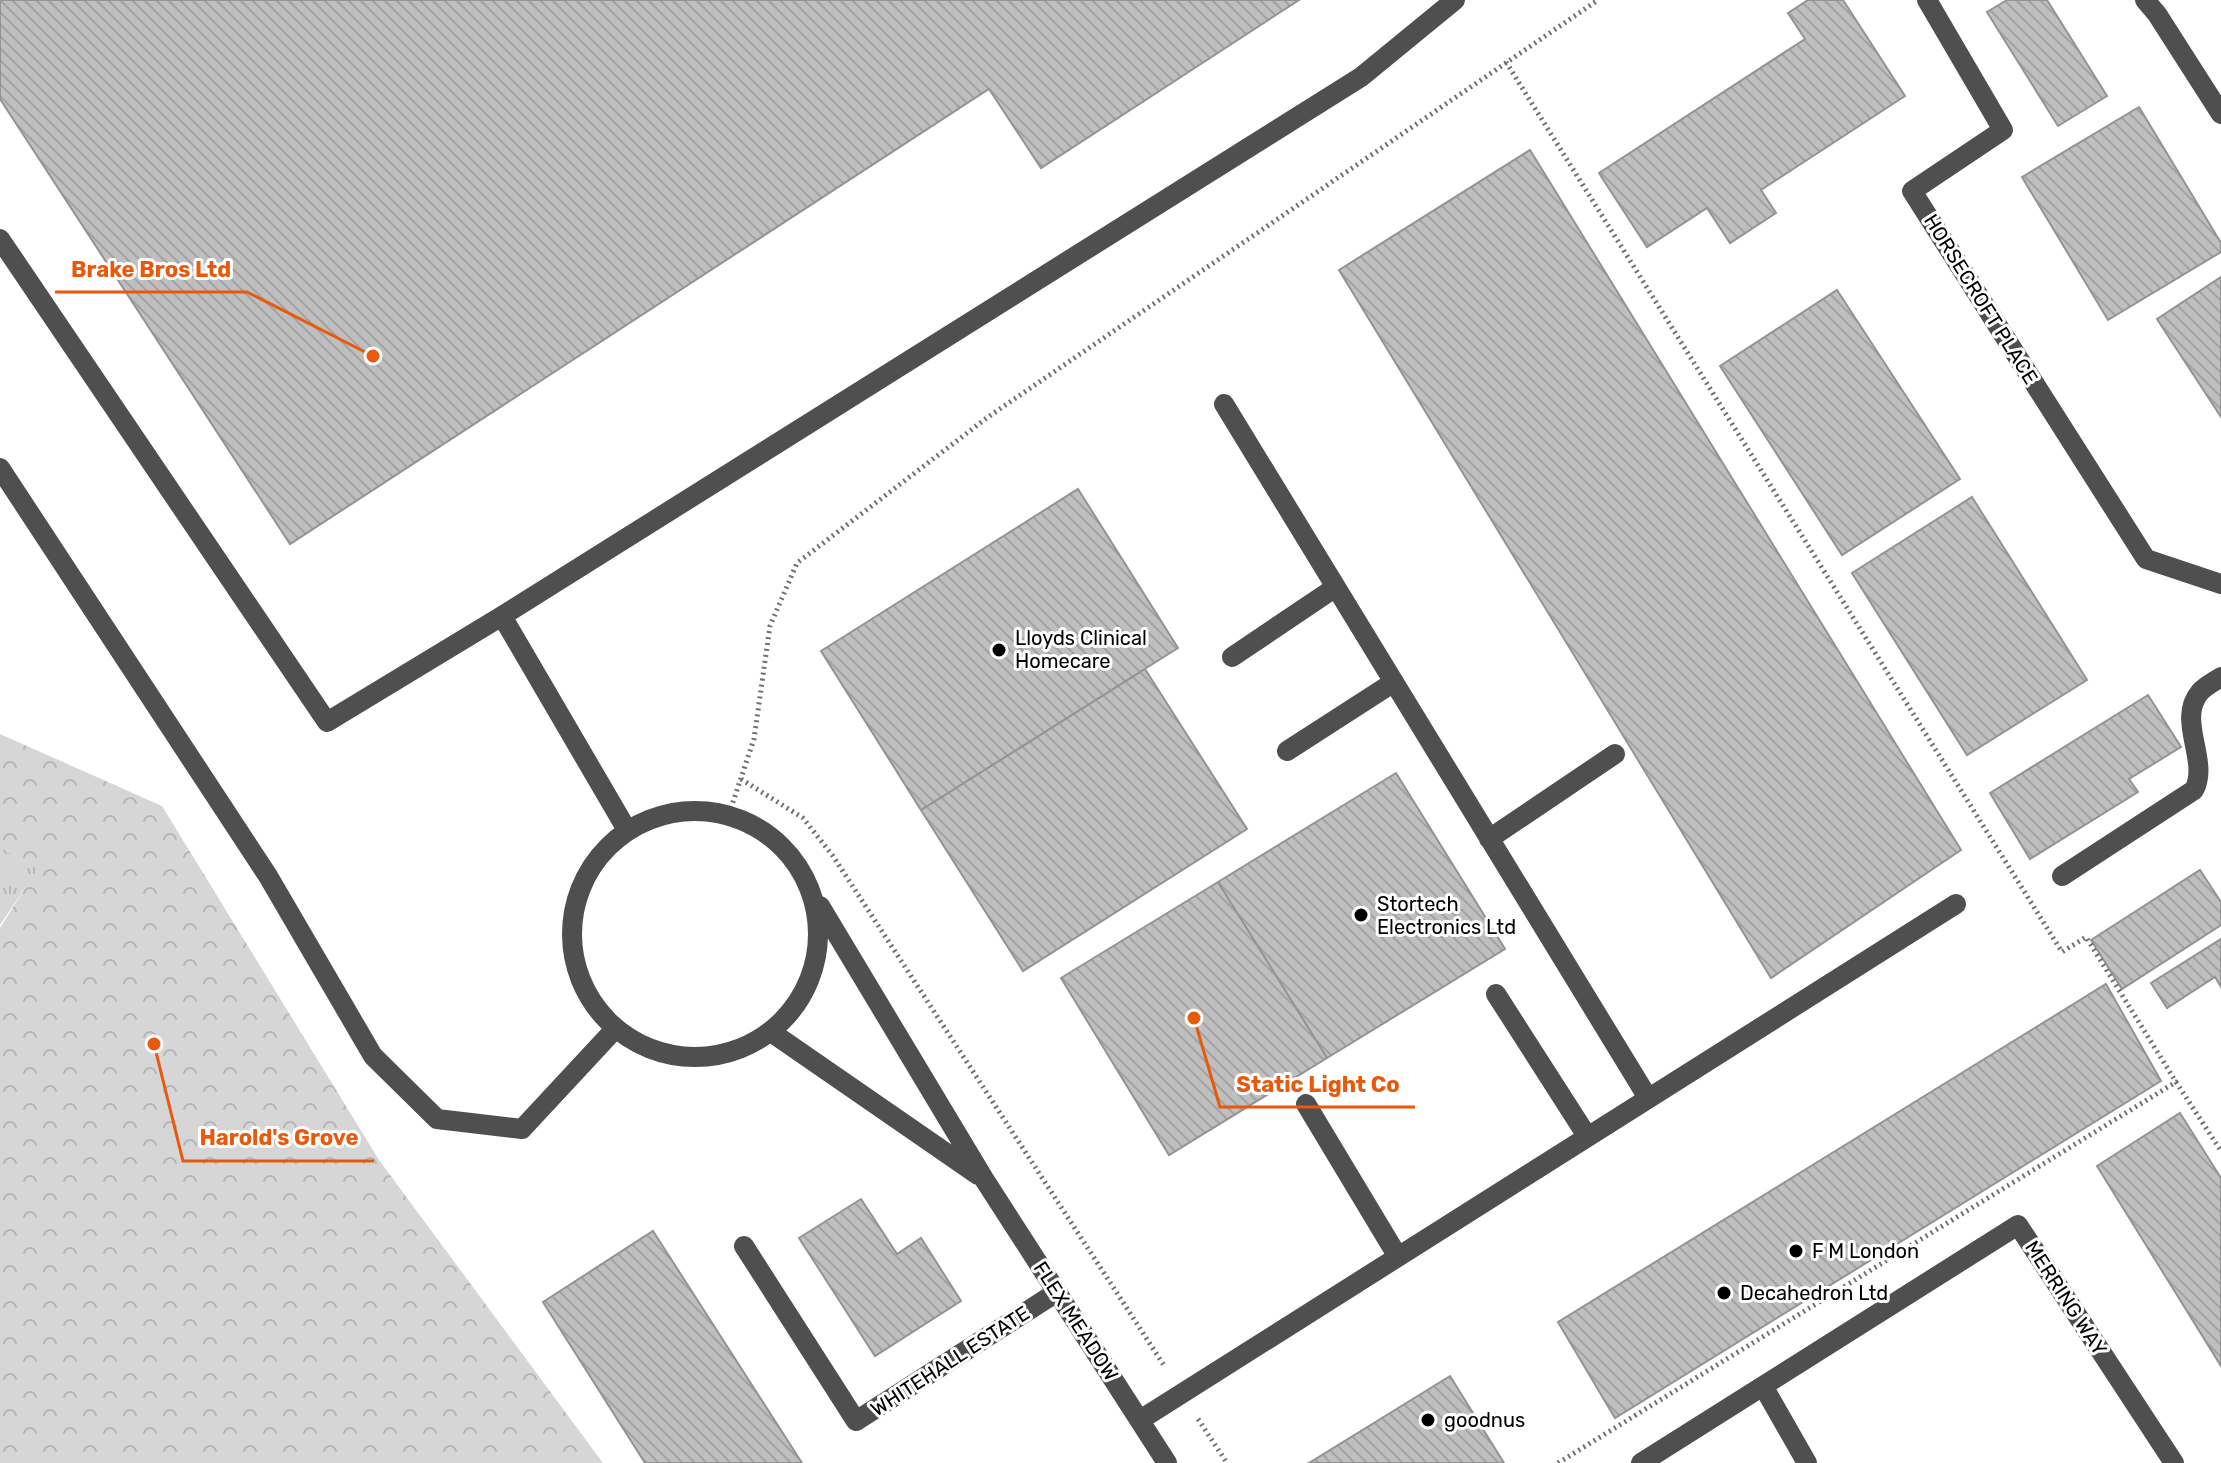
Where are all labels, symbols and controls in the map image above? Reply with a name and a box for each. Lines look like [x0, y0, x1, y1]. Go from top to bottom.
street label: HORSECROFT PLACE [1919, 210, 2043, 388]
callout: Brake Bros Ltd [55, 246, 247, 292]
text: Brake Bros Ltd [71, 256, 231, 283]
place label: Lloyds Clinical Homecare [1015, 626, 1147, 673]
marker: Lloyds Clinical Homecare [990, 641, 1008, 659]
place label: Stortech Electronics Ltd [1377, 892, 1516, 939]
marker: Stortech Electronics Ltd [1352, 906, 1370, 924]
callout: Static Light Co [1220, 1061, 1415, 1107]
text: Static Light Co [1236, 1071, 1400, 1098]
callout: Harold's Grove [183, 1115, 374, 1161]
text: Harold's Grove [199, 1124, 359, 1151]
street label: MERRING WAY [2020, 1236, 2112, 1360]
place label: F M London [1812, 1239, 1919, 1263]
marker: F M London [1787, 1242, 1805, 1260]
street label: FLEX MEADOW [1029, 1257, 1123, 1385]
place label: Decahedron Ltd [1740, 1281, 1888, 1305]
marker: Decahedron Ltd [1715, 1284, 1733, 1302]
street label: WHITEHALL ESTATE [866, 1301, 1034, 1421]
place label: goodnus [1444, 1408, 1525, 1432]
marker: goodnus [1419, 1411, 1437, 1429]

